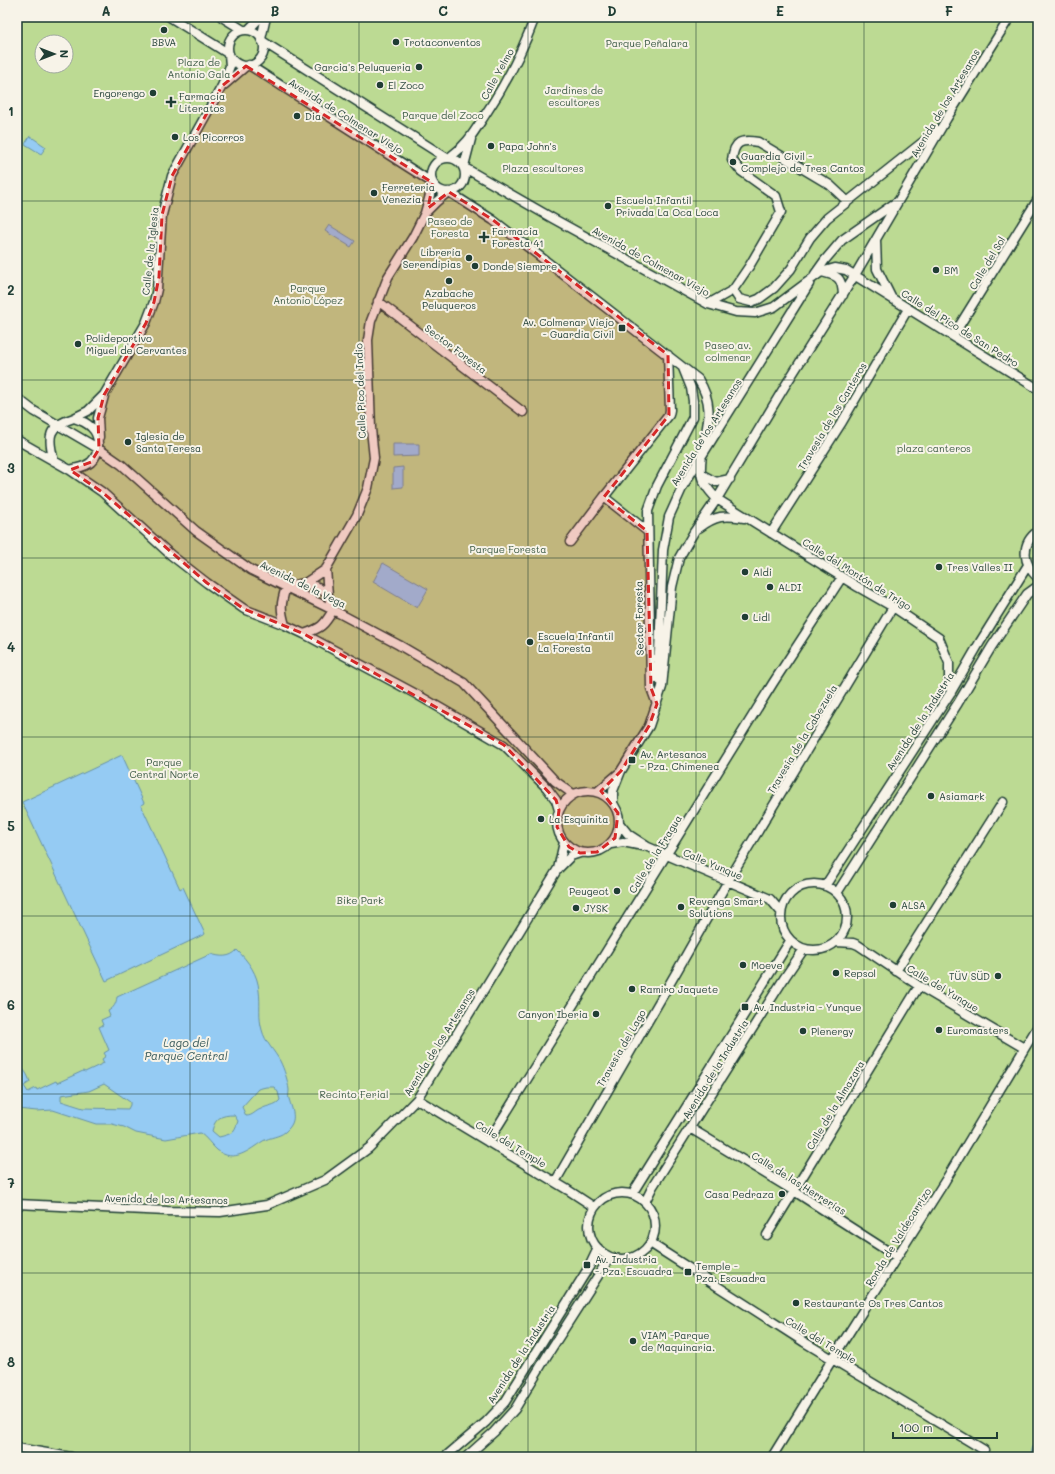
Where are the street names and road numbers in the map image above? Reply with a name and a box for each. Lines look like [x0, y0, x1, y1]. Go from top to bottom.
street label: Calle Yelmo [477, 46, 517, 102]
street label: Avenida de los Artesanos [907, 46, 983, 160]
street label: Avenida de Colmenar Viejo [286, 75, 406, 157]
street label: Calle de la Iglesia [138, 206, 162, 296]
street label: Avenida de Colmenar Viejo [590, 223, 712, 299]
street label: Calle del Sol [966, 234, 1008, 292]
street label: Calle del Pico de San Pedro [899, 286, 1021, 370]
street label: Sector Foresta [422, 321, 490, 377]
street label: Calle Pico del Indio [351, 343, 369, 439]
street label: Travesía de los Canteros [794, 359, 870, 472]
street label: Avenida de los Artesanos [667, 376, 745, 488]
street label: Calle del Montón de Trigo [800, 535, 914, 613]
street label: Avenida de la Vega [258, 557, 348, 611]
street label: Sector Foresta [631, 581, 647, 655]
street label: Avenida de la Industria [883, 669, 957, 773]
street label: Travesía de la Cabezuela [764, 682, 840, 796]
street label: Calle de la Fragua [625, 812, 685, 896]
street label: Calle Yunque [681, 845, 745, 883]
street label: Calle del Yunque [904, 961, 982, 1015]
street label: Avenida de los Artesanos [400, 986, 478, 1098]
street label: Travesía del Lago [593, 1007, 649, 1089]
street label: Avenida de la Industria [679, 1017, 751, 1121]
street label: Calle de la Almazara [803, 1058, 867, 1152]
street label: Calle del Temple [473, 1117, 549, 1171]
street label: Calle de las Herrerías [749, 1148, 849, 1218]
street label: Ronda de Valdecarrizo [862, 1185, 934, 1289]
street label: Avenida de los Artesanos [104, 1191, 228, 1207]
street label: Avenida de la Industria [484, 1302, 558, 1406]
street label: Calle del Temple [783, 1313, 859, 1367]

